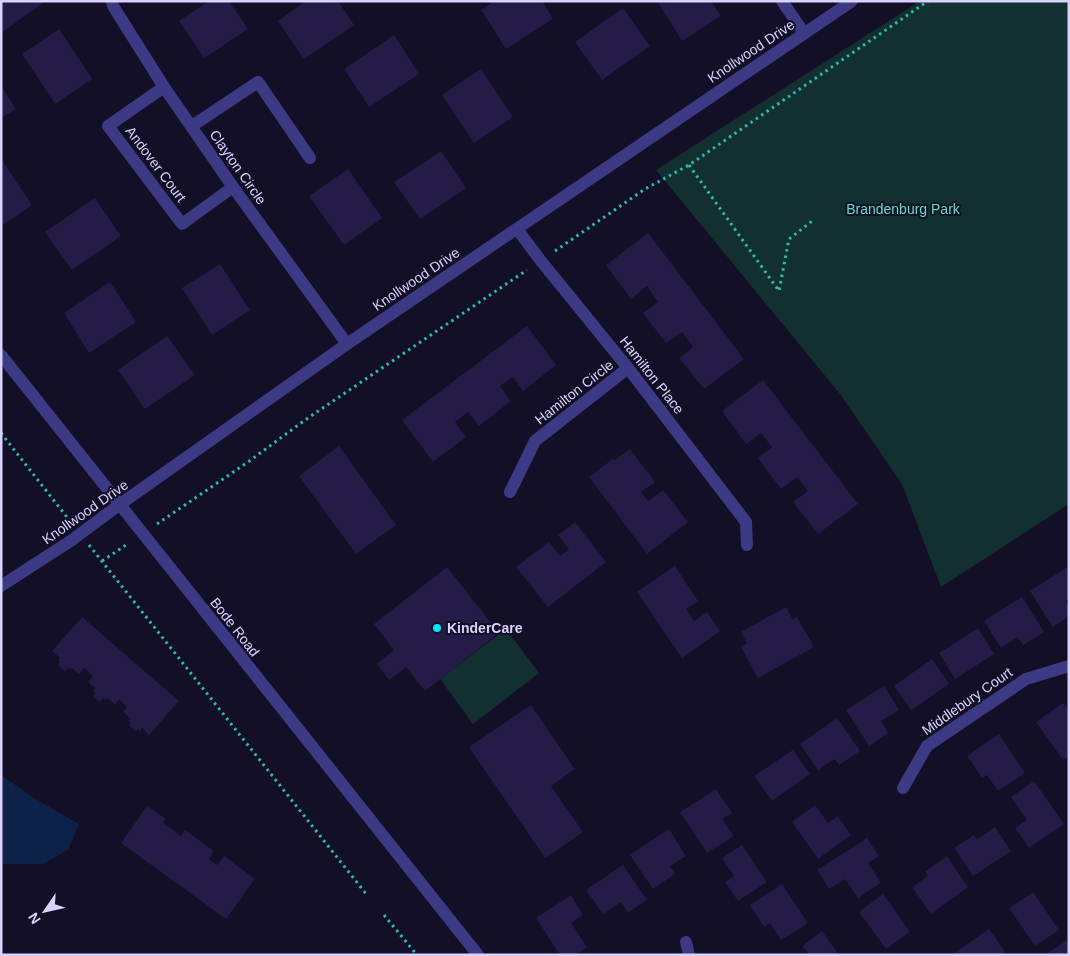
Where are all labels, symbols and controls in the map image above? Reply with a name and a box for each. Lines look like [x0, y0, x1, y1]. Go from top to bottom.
street label: Knollwood Drive [705, 16, 798, 86]
street label: Andover Court [122, 123, 190, 205]
street label: Clayton Circle [206, 127, 270, 207]
park label: Brandenburg Park [846, 201, 961, 217]
street label: Knollwood Drive [370, 244, 463, 314]
street label: Hamilton Place [617, 333, 687, 417]
street label: Hamilton Circle [532, 356, 616, 428]
street label: Knollwood Drive [39, 476, 131, 548]
street label: Bode Road [207, 594, 263, 660]
place label: KinderCare [447, 620, 523, 636]
marker: KinderCare [431, 622, 443, 634]
street label: Middlebury Court [919, 664, 1015, 738]
north arrow [20, 886, 70, 936]
text: N [25, 910, 44, 927]

